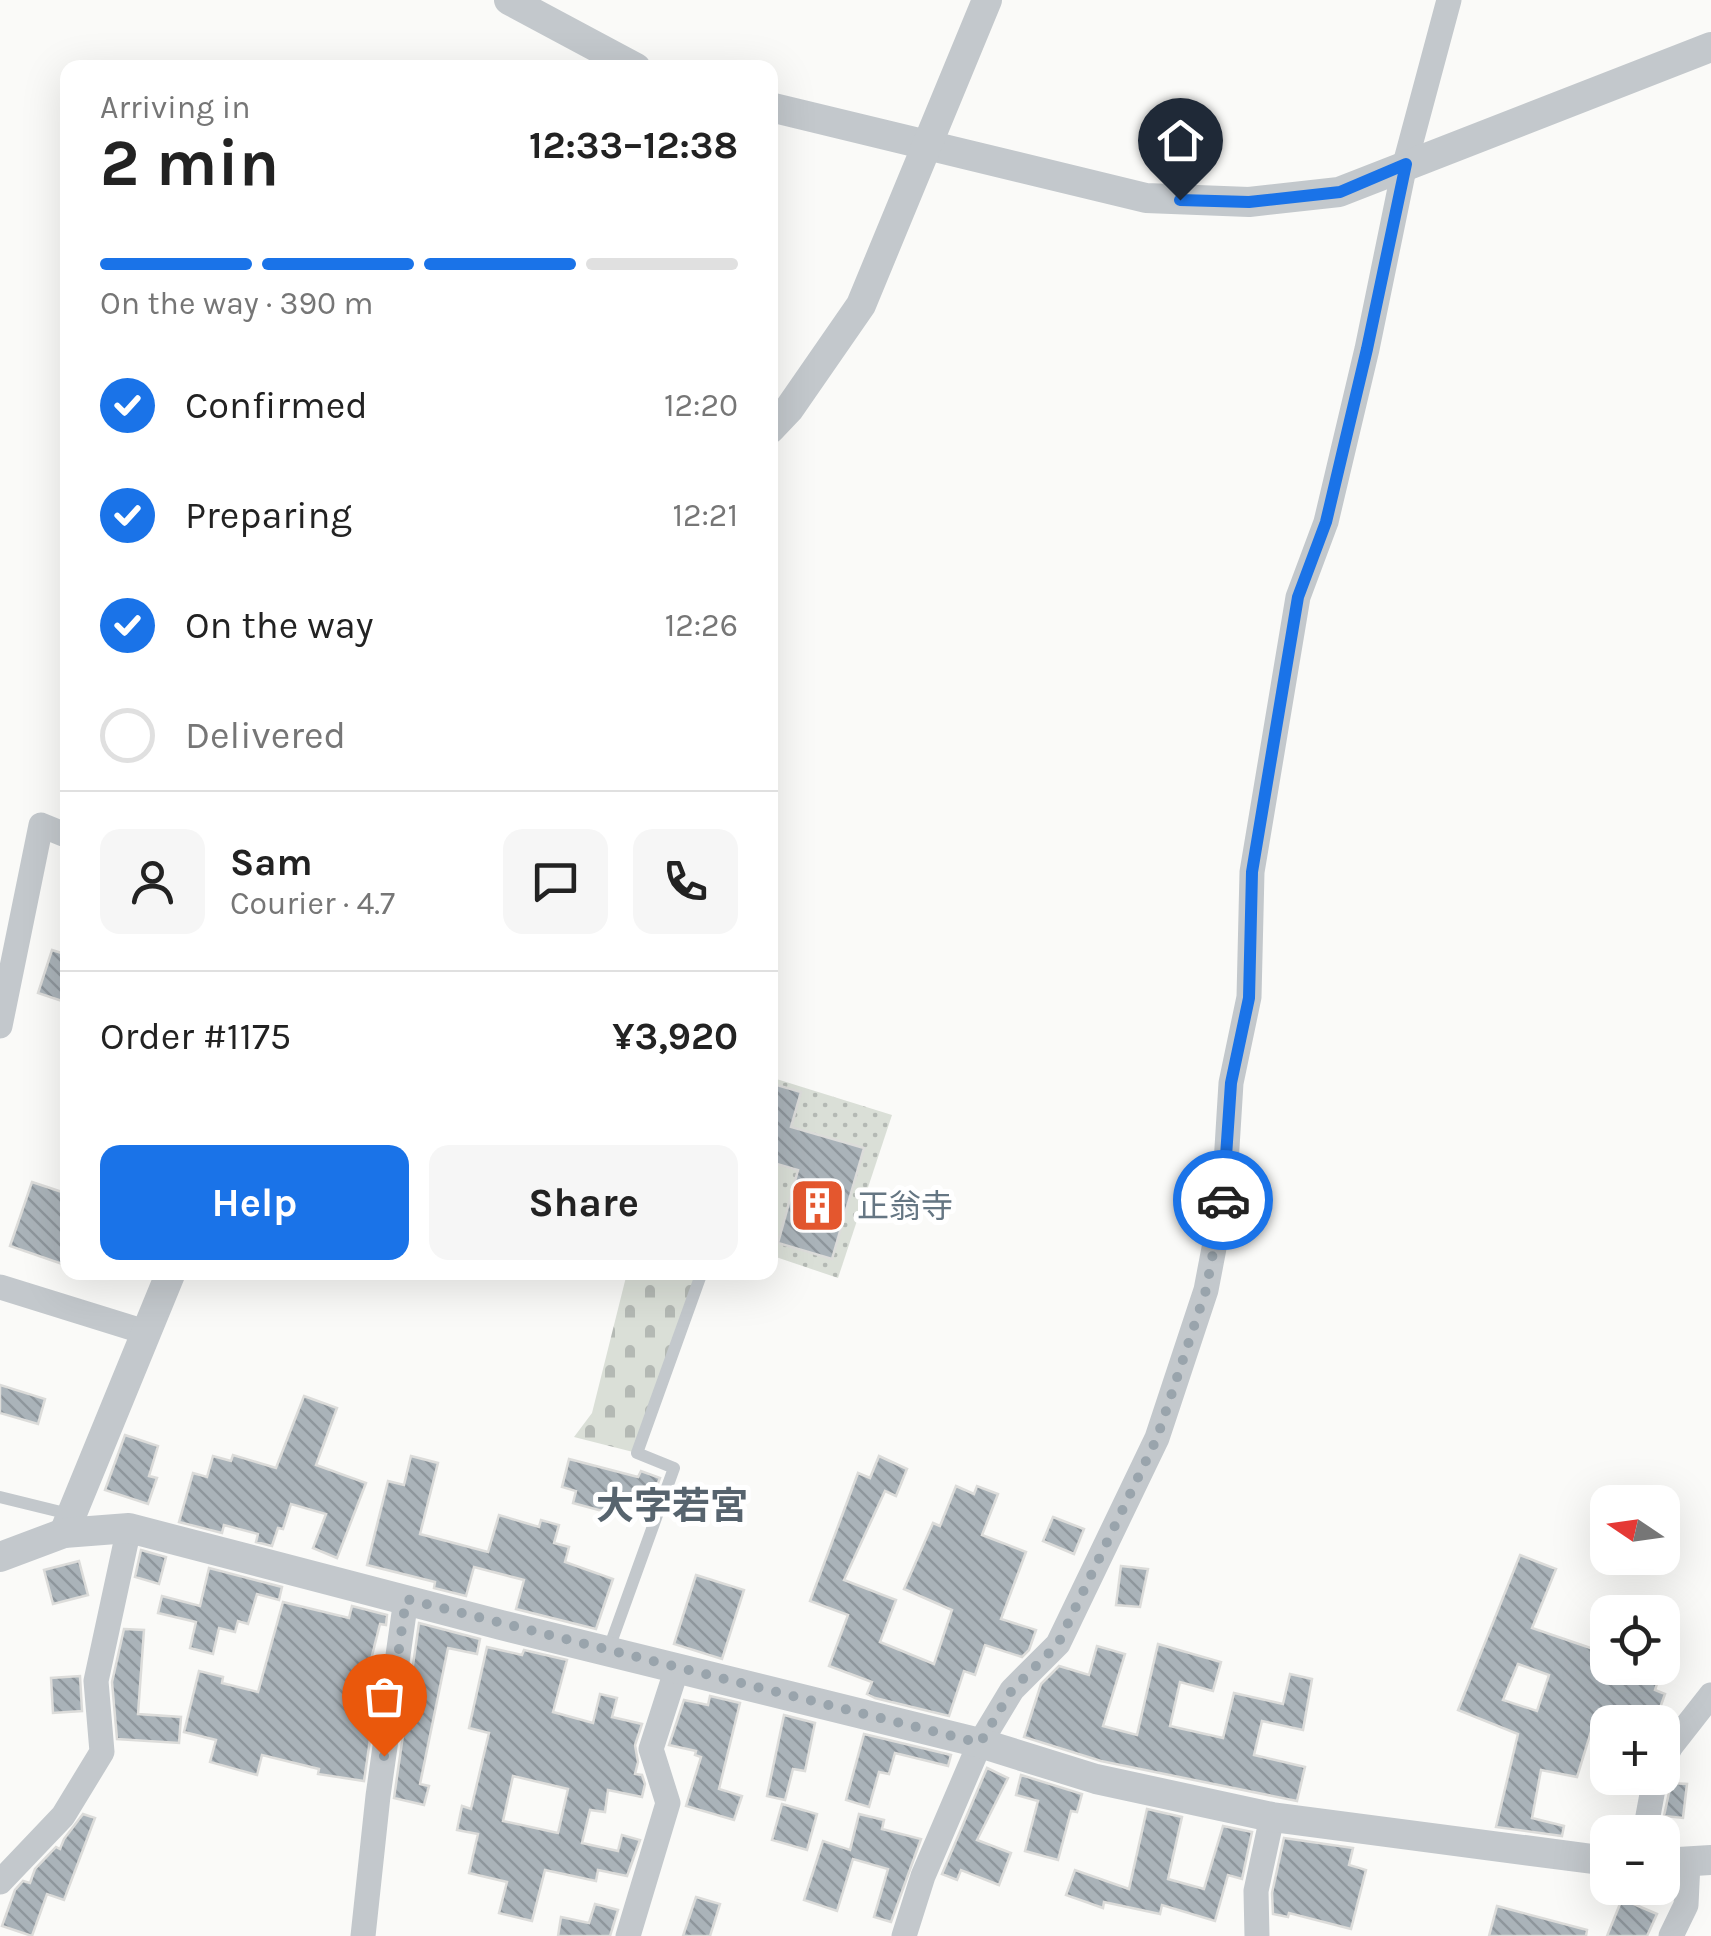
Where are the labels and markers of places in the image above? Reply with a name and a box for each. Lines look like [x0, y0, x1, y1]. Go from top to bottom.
pin [1138, 98, 1223, 201]
building icon: 正翁寺 [788, 1176, 848, 1236]
place label: 正翁寺 [857, 1188, 953, 1225]
pin [342, 1654, 427, 1757]

